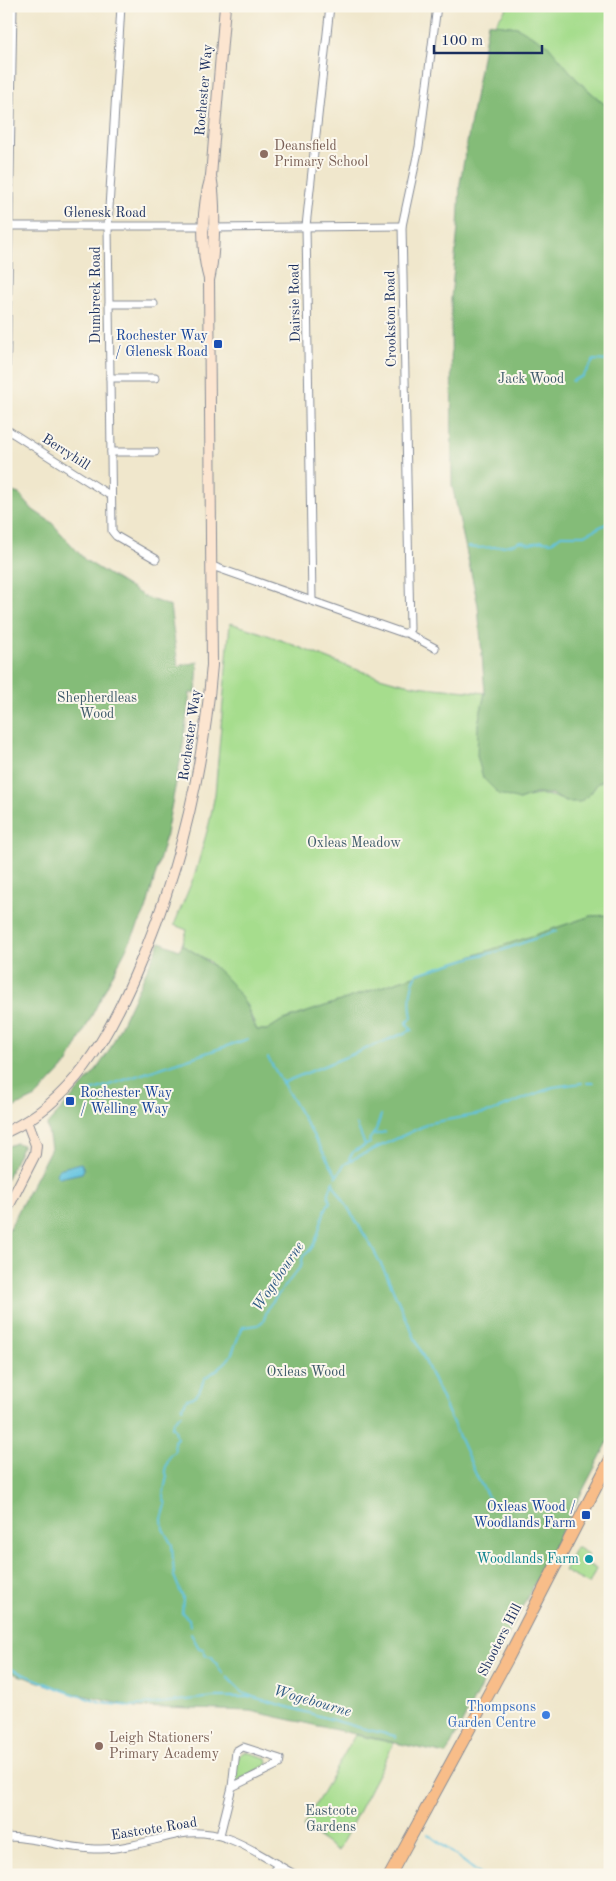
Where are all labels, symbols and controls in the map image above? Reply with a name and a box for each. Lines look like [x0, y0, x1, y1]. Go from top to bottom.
scale bar [434, 22, 541, 54]
text: 100 m [441, 34, 483, 49]
street label: Rochester Way [193, 43, 215, 137]
place label: Deansfield Primary School [274, 139, 368, 169]
marker: Deansfield Primary School [258, 148, 270, 160]
street label: Glenesk Road [64, 206, 146, 220]
street label: Dumbreck Road [89, 246, 103, 344]
street label: Dairsie Road [287, 264, 303, 342]
street label: Crookston Road [383, 270, 399, 368]
place label: Rochester Way / Glenesk Road [115, 329, 209, 359]
marker: Rochester Way / Glenesk Road [212, 338, 224, 350]
park label: Jack Wood [498, 372, 564, 386]
street label: Berryhill [40, 431, 93, 473]
street label: Rochester Way [177, 688, 203, 782]
park label: Shepherdleas Wood [57, 691, 137, 721]
park label: Oxleas Meadow [307, 836, 401, 850]
place label: Rochester Way / Welling Way [80, 1086, 173, 1116]
marker: Rochester Way / Welling Way [64, 1095, 76, 1107]
water label: Wogebourne [250, 1240, 308, 1314]
park label: Oxleas Wood [266, 1365, 346, 1379]
place label: Oxleas Wood / Woodlands Farm [473, 1500, 576, 1530]
marker: Oxleas Wood / Woodlands Farm [580, 1509, 592, 1521]
place label: Woodlands Farm [476, 1552, 579, 1566]
marker: Woodlands Farm [583, 1553, 595, 1565]
street label: Shooters Hill [476, 1601, 524, 1679]
water label: Wogebourne [271, 1684, 353, 1720]
place label: Thompsons Garden Centre [448, 1700, 536, 1730]
marker: Thompsons Garden Centre [540, 1709, 552, 1721]
place label: Leigh Stationers' Primary Academy [109, 1731, 220, 1761]
marker: Leigh Stationers' Primary Academy [93, 1740, 105, 1752]
park label: Eastcote Gardens [305, 1804, 357, 1834]
street label: Eastcote Road [110, 1815, 198, 1843]

